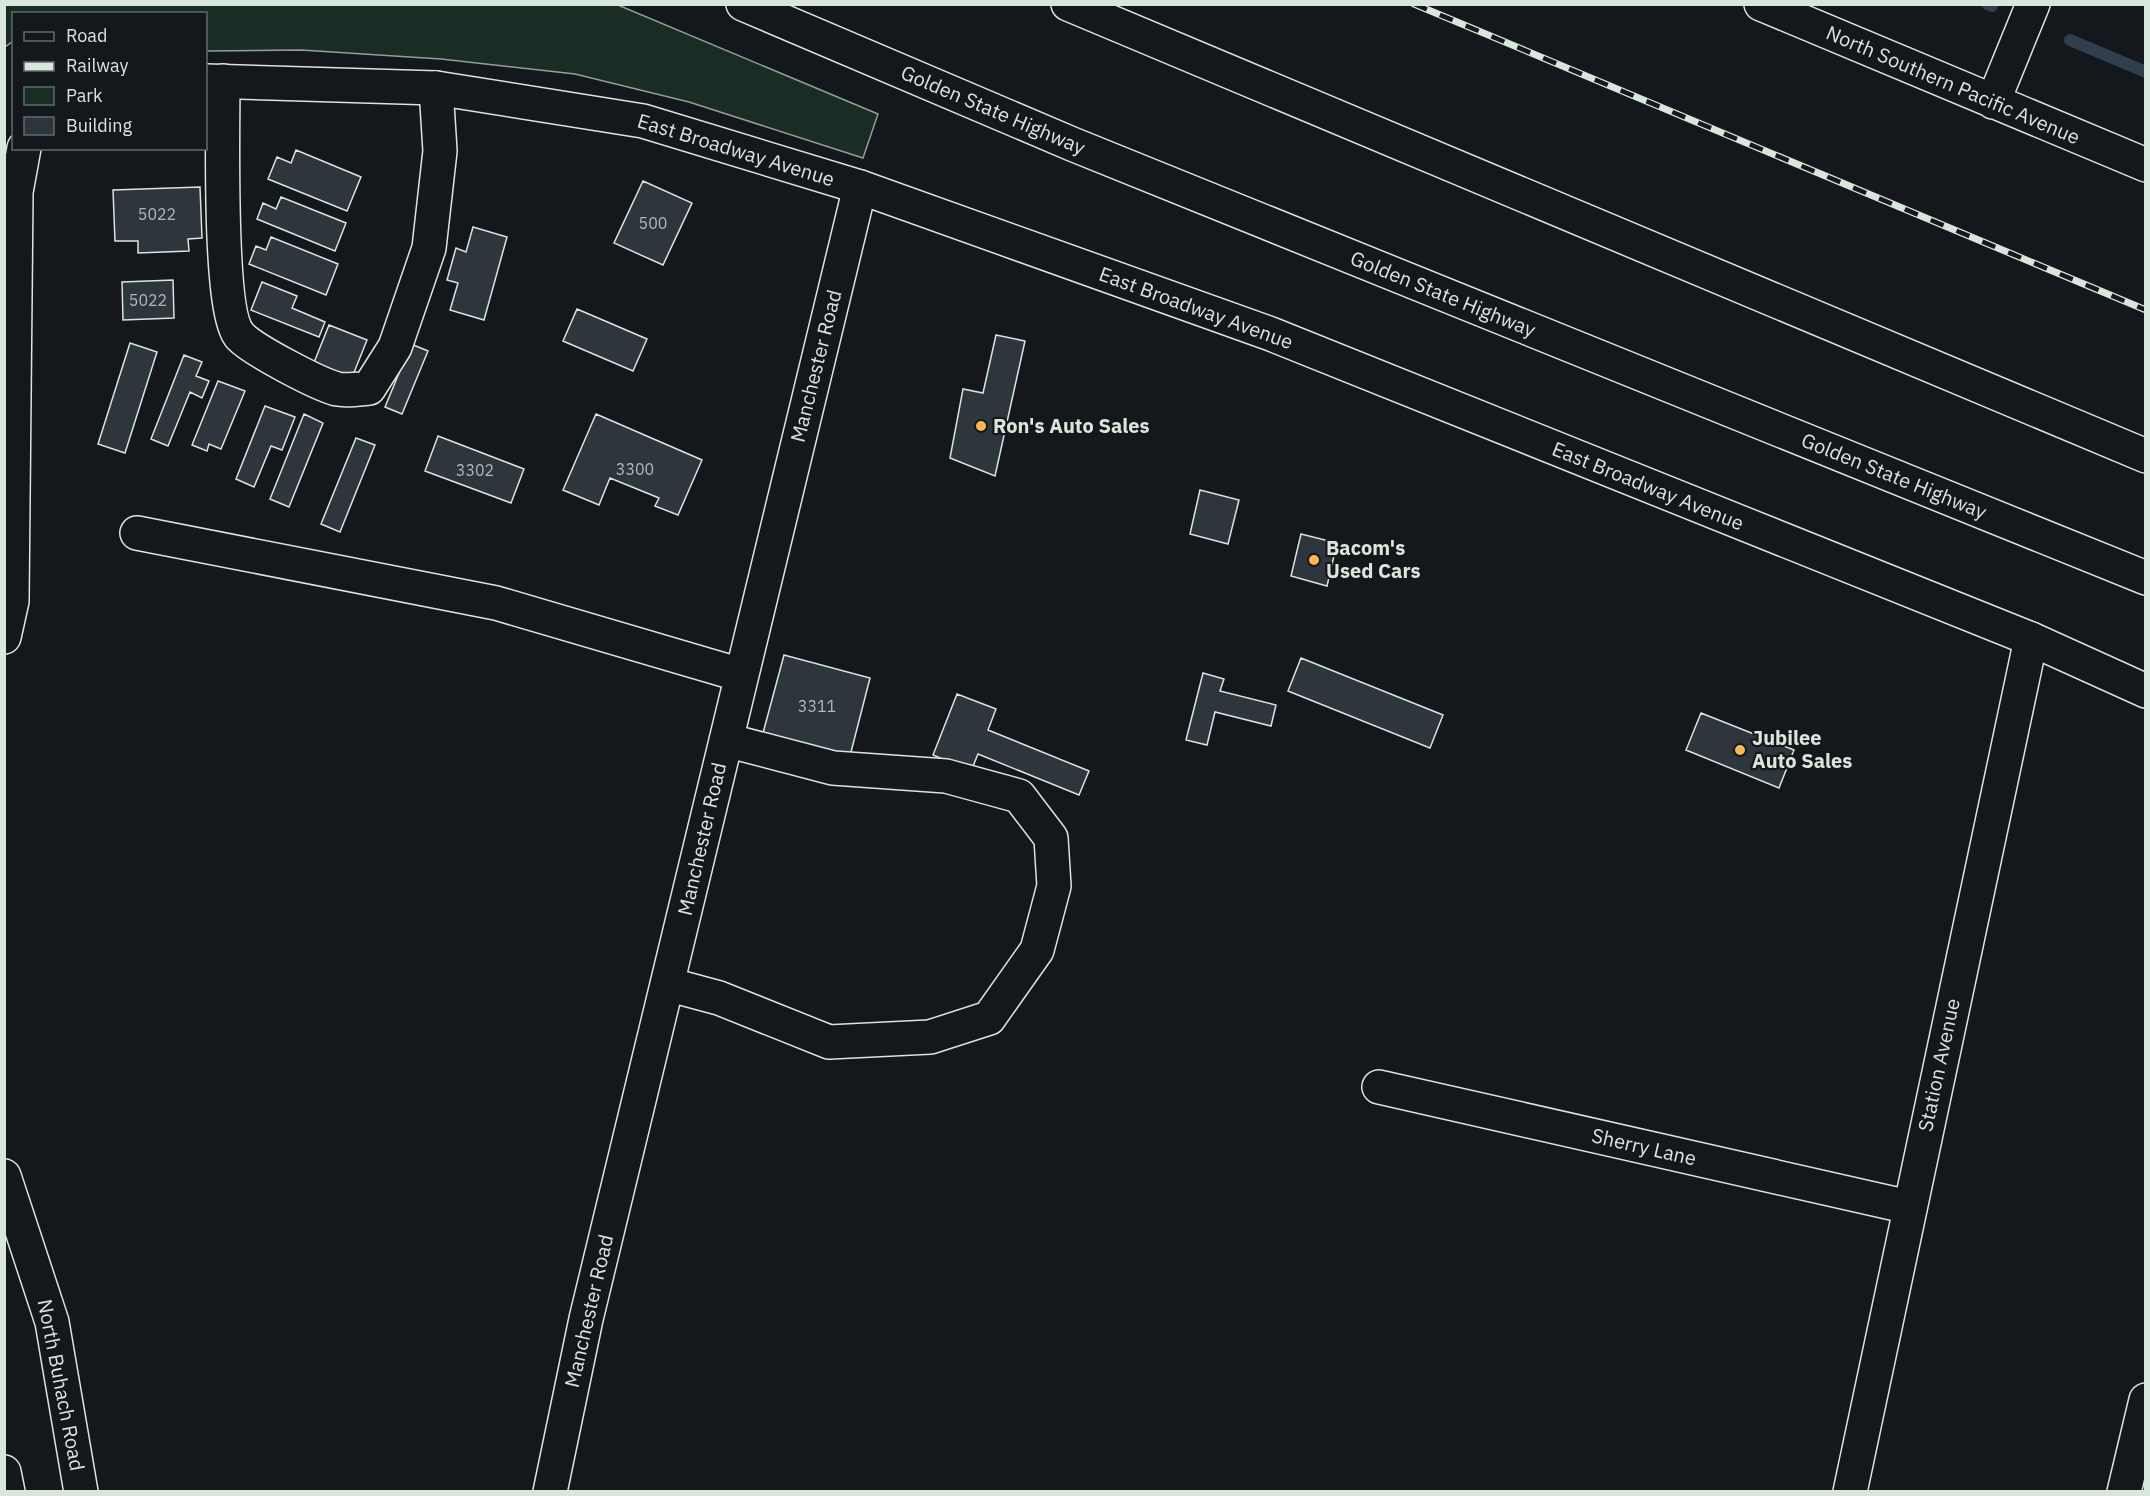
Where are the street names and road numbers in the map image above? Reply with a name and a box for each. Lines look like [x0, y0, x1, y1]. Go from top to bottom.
street label: North Southern Pacific Avenue [1822, 19, 2084, 150]
street label: Golden State Highway [897, 58, 1090, 161]
street label: East Broadway Avenue [634, 107, 838, 192]
street label: Golden State Highway [1346, 244, 1540, 343]
street label: East Broadway Avenue [1095, 260, 1297, 355]
street label: Manchester Road [784, 287, 848, 445]
street label: Golden State Highway [1797, 426, 1991, 525]
street label: East Broadway Avenue [1548, 435, 1748, 536]
street label: Manchester Road [671, 760, 732, 918]
street label: Station Avenue [1911, 996, 1966, 1134]
street label: Sherry Lane [1589, 1121, 1699, 1172]
street label: Manchester Road [558, 1232, 619, 1390]
street label: North Buhach Road [32, 1297, 91, 1473]

